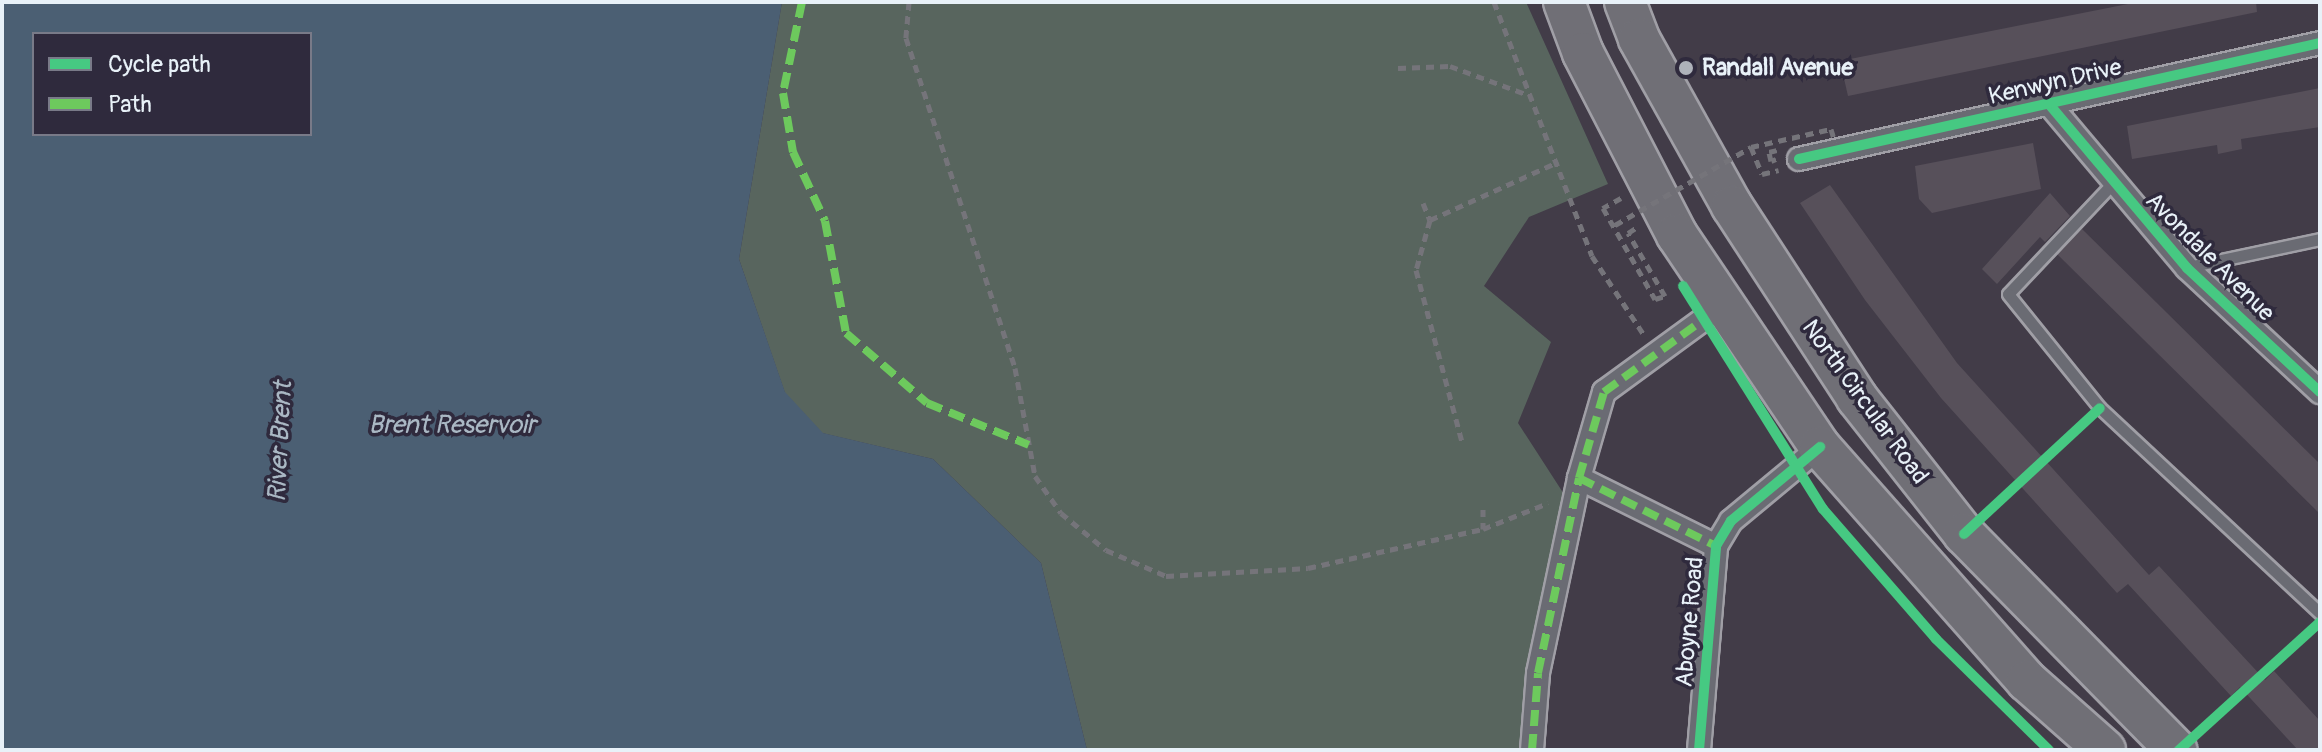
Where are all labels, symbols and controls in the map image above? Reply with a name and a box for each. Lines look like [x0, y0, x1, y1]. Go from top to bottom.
legend [32, 32, 312, 136]
text: Cycle path [108, 50, 211, 79]
street label: Kenwyn Drive [1986, 53, 2124, 111]
place label: Randall Avenue [1702, 54, 1853, 82]
marker: Randall Avenue [1677, 59, 1695, 77]
text: Path [108, 90, 152, 119]
street label: Avondale Avenue [2139, 186, 2281, 328]
street label: North Circular Road [1796, 314, 1934, 490]
water label: River Brent [262, 381, 300, 503]
water label: Brent Reservoir [368, 410, 536, 442]
street label: Aboyne Road [1670, 556, 1710, 688]

